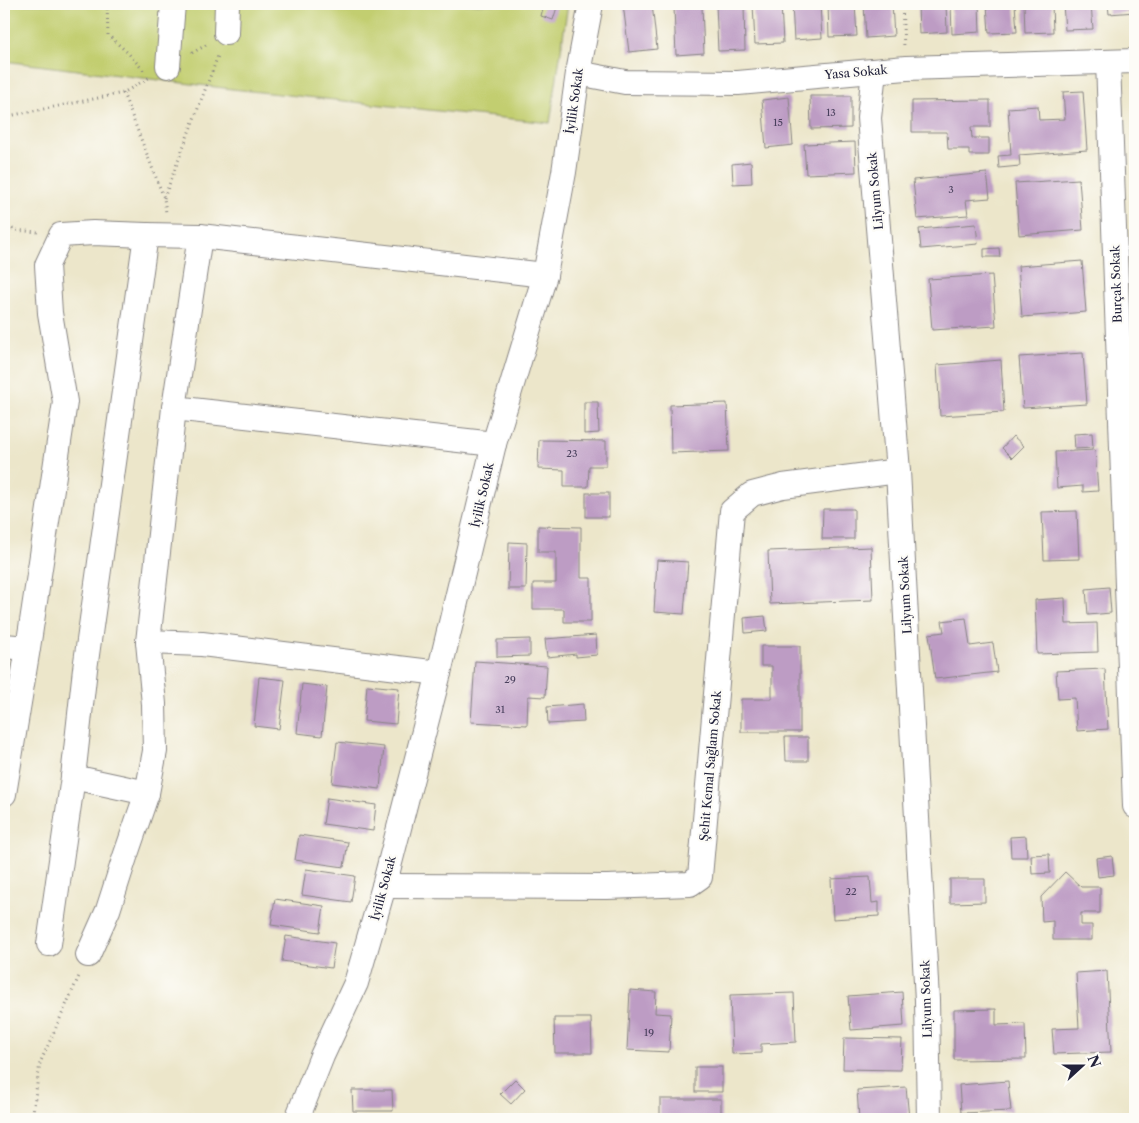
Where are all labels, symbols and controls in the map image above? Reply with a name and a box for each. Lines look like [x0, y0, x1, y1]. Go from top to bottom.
street label: Yasa Sokak [823, 62, 889, 82]
street label: İyilik Sokak [561, 66, 586, 135]
house number: 13 [826, 106, 836, 119]
house number: 15 [773, 116, 783, 129]
street label: Lilyum Sokak [864, 150, 886, 230]
house number: 3 [948, 183, 954, 196]
street label: Burçak Sokak [1107, 244, 1125, 323]
house number: 23 [566, 447, 578, 460]
street label: İyilik Sokak [466, 460, 497, 529]
street label: Lilyum Sokak [895, 555, 915, 634]
house number: 29 [504, 673, 516, 686]
street label: Şehit Kemal Sağlam Sokak [696, 689, 724, 842]
house number: 31 [495, 703, 506, 716]
street label: İyilik Sokak [366, 853, 399, 922]
house number: 22 [845, 885, 857, 898]
street label: Lilyum Sokak [917, 959, 935, 1038]
house number: 19 [644, 1026, 654, 1039]
north arrow [1056, 1040, 1106, 1090]
text: N [1084, 1052, 1105, 1070]

